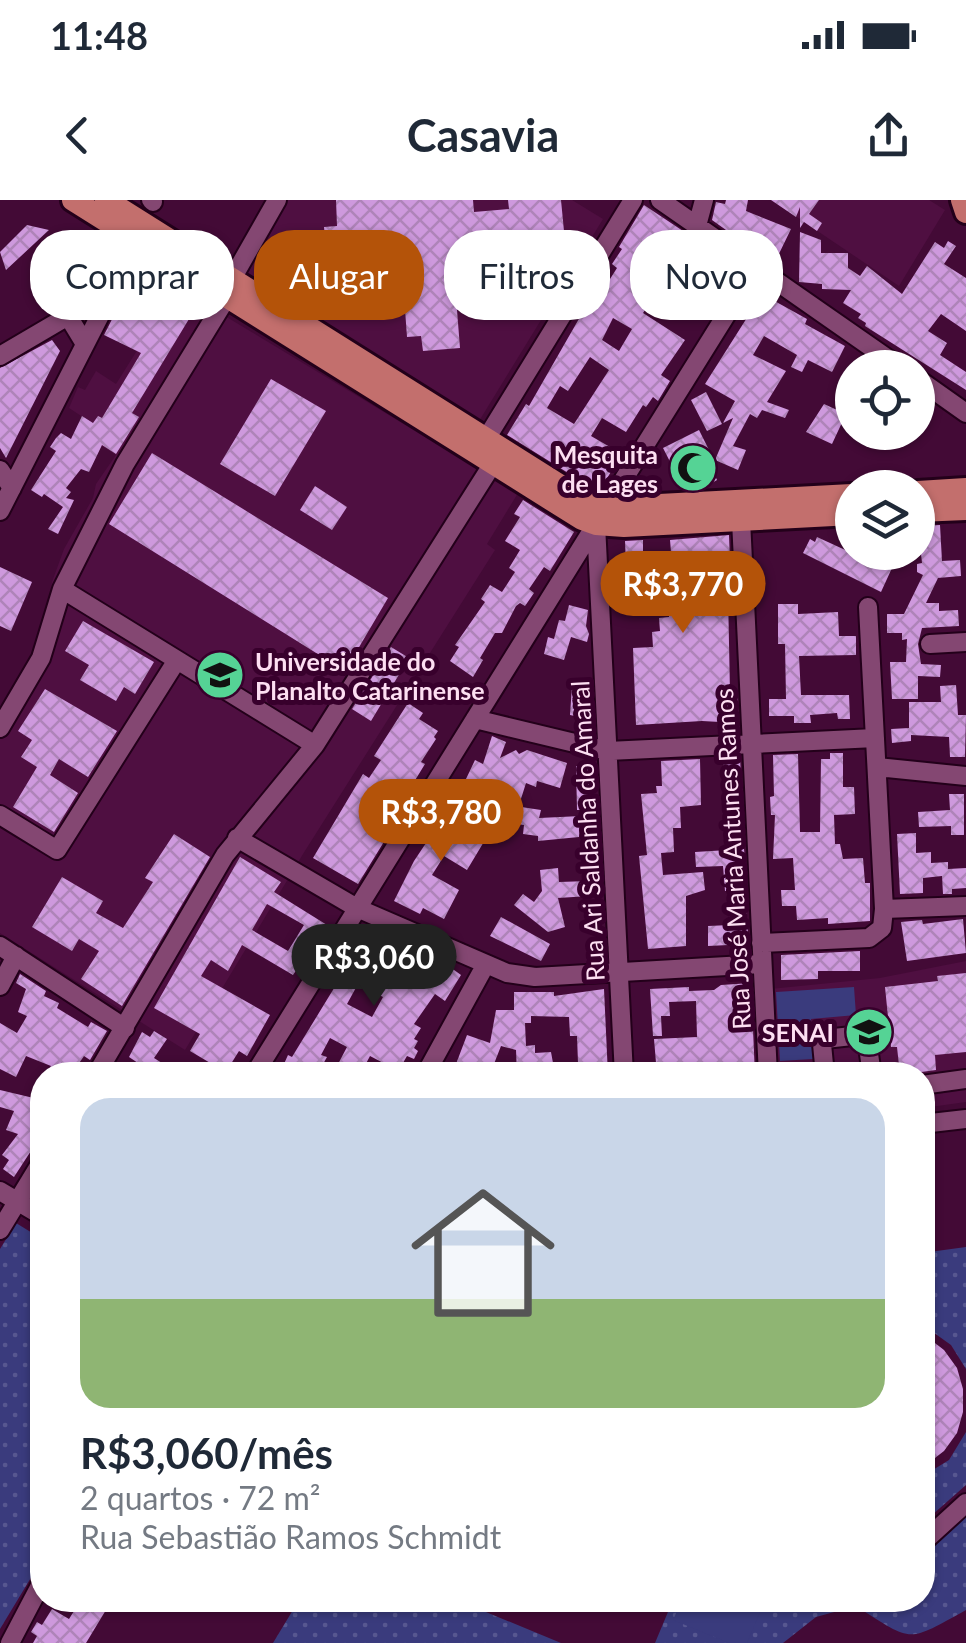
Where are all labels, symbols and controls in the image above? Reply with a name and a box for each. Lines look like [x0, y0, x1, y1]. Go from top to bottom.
text: 11:48 [50, 12, 148, 58]
icon: back [50, 108, 105, 163]
text: Casavia [407, 108, 559, 162]
icon: share [861, 108, 916, 163]
chip: Comprar [30, 230, 234, 320]
chip: Alugar [254, 230, 424, 320]
chip: Filtros [444, 230, 610, 320]
chip: Novo [630, 230, 783, 320]
map controls [835, 350, 935, 570]
button: locate [835, 350, 935, 450]
place label: Mesquita de Lages [554, 439, 658, 498]
mosque icon: Mesquita de Lages [667, 442, 719, 494]
button: layers [835, 470, 935, 570]
pin: R$3,770 [591, 551, 775, 636]
text: R$3,770 [623, 564, 743, 603]
place label: Universidade do Planalto Catarinense [255, 646, 485, 705]
school or university icon: Universidade do Planalto Catarinense [194, 649, 246, 701]
street label: Rua Ari Saldanha do Amaral [564, 680, 610, 982]
street label: Rua José Maria Antunes Ramos [708, 688, 756, 1030]
pin: R$3,780 [349, 779, 533, 864]
text: R$3,780 [381, 792, 501, 831]
pin: R$3,060 [282, 924, 466, 1009]
text: R$3,060 [314, 937, 434, 976]
school or university icon: SENAI [843, 1006, 895, 1058]
place label: SENAI [762, 1017, 834, 1047]
icon: home [393, 1163, 573, 1343]
text: R$3,060/mês [80, 1428, 333, 1478]
text: 2 quartos · 72 m² [80, 1478, 320, 1517]
text: Rua Sebastião Ramos Schmidt [80, 1517, 501, 1556]

